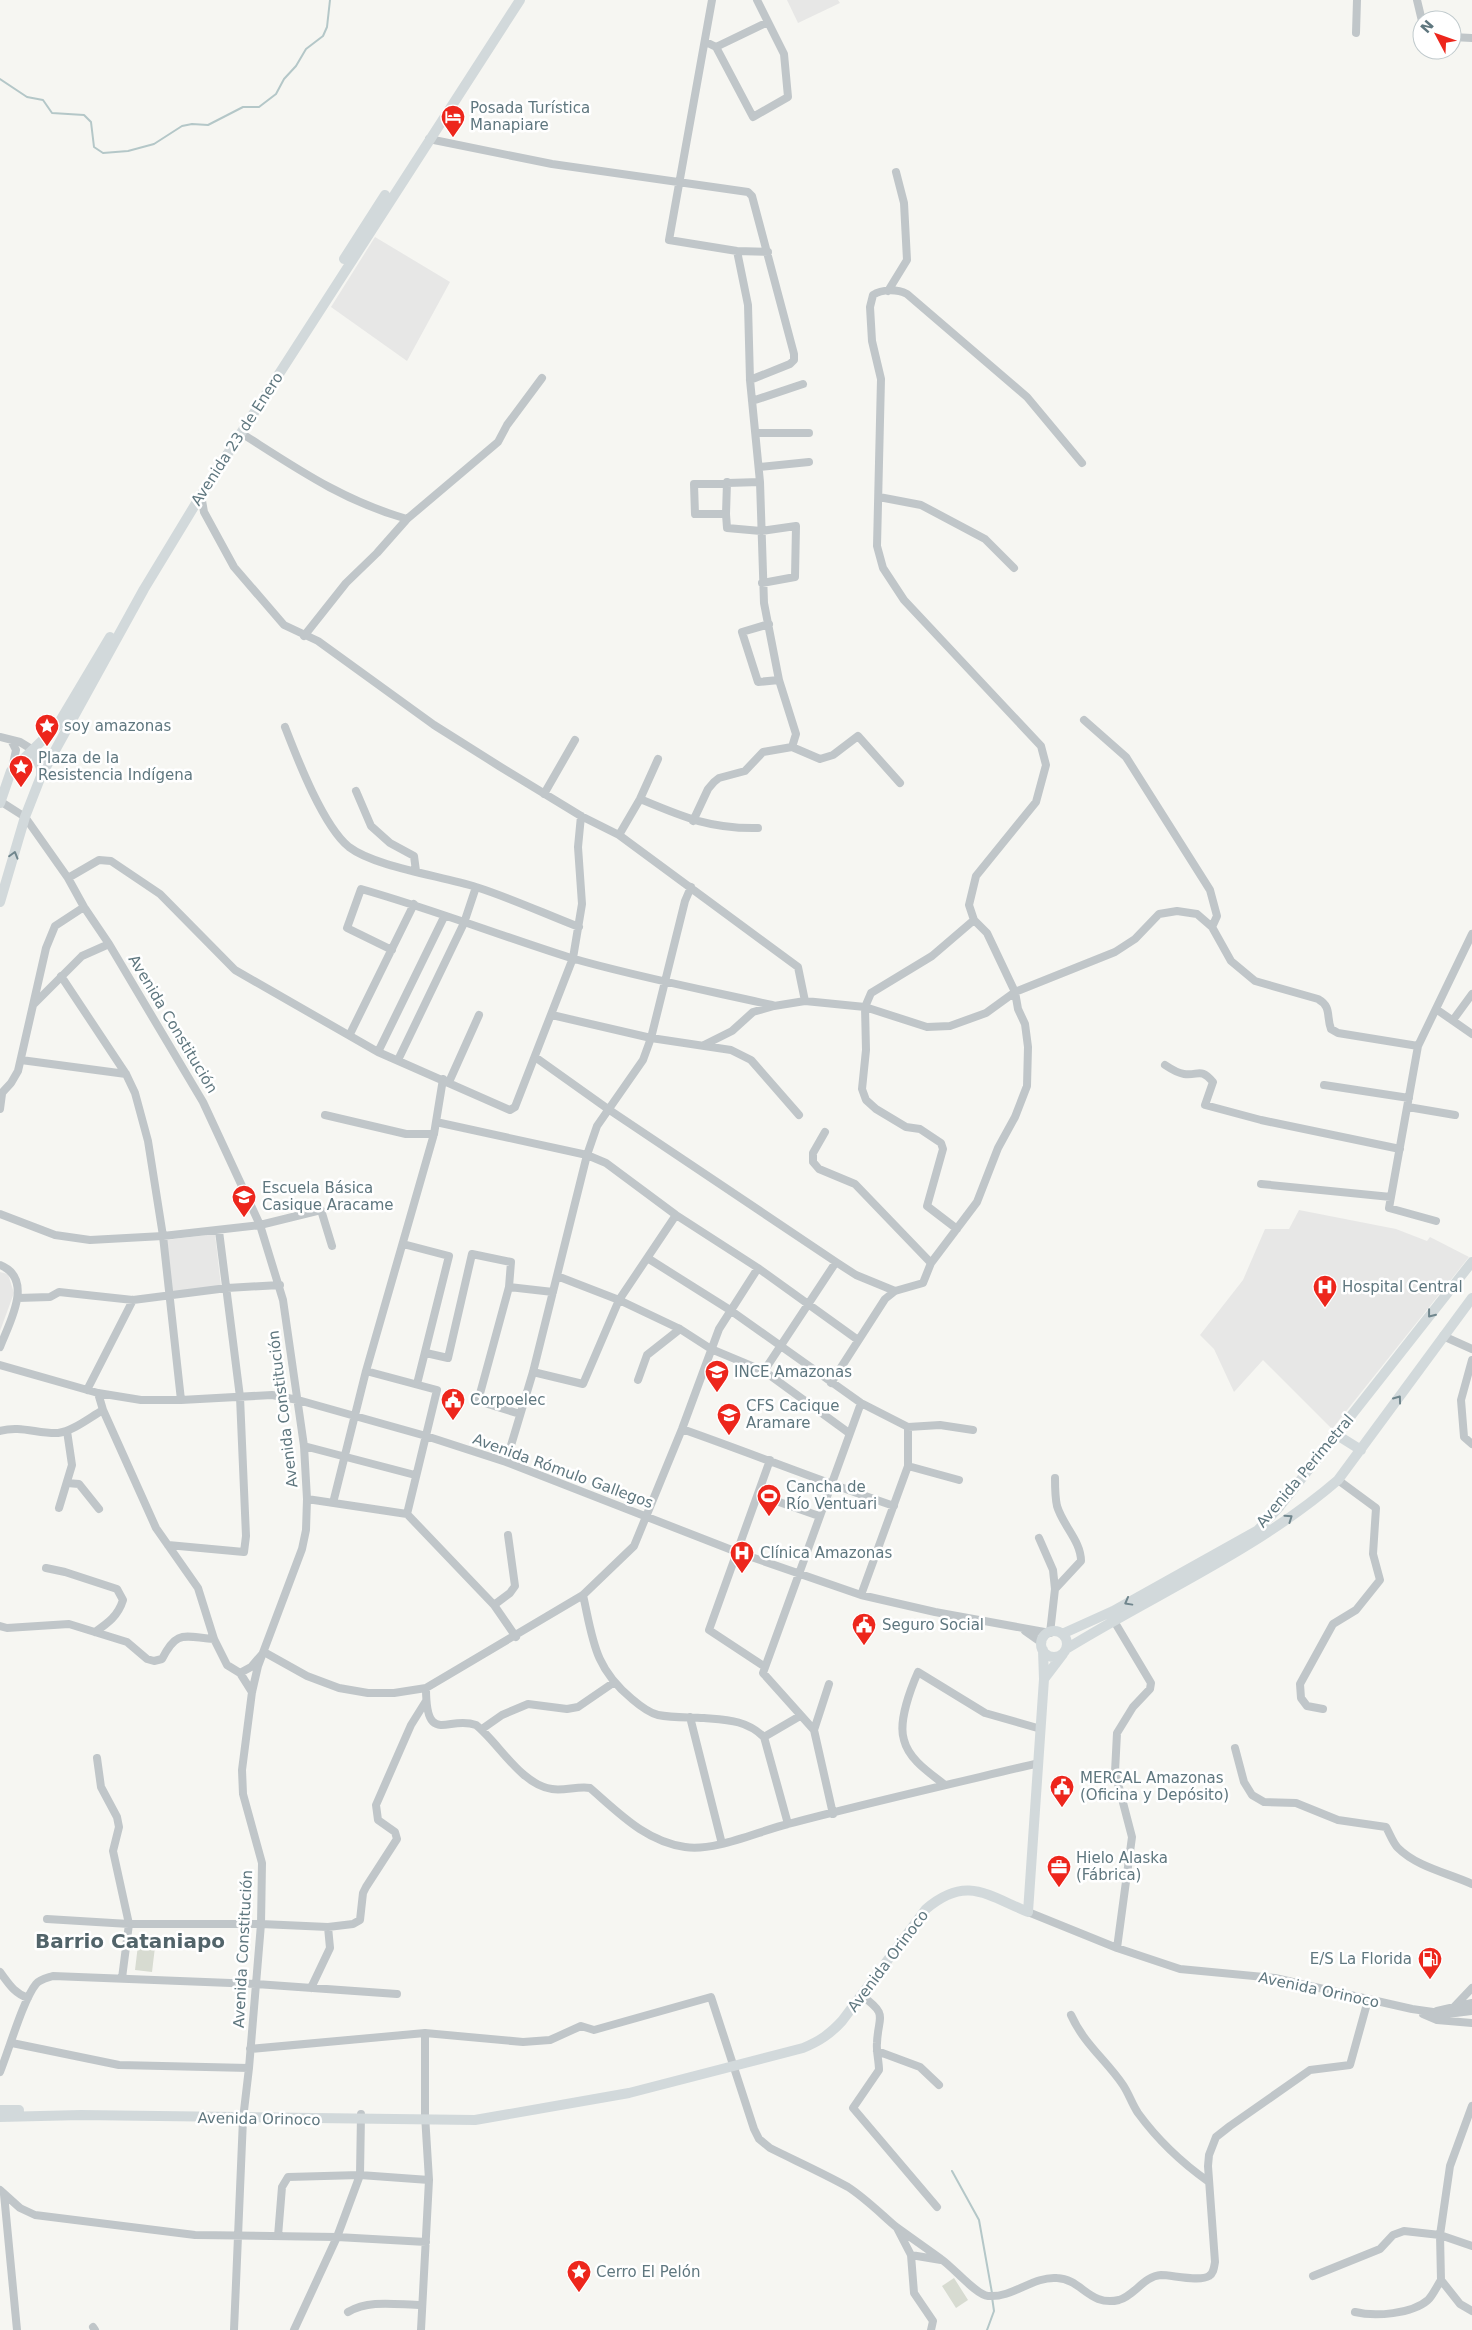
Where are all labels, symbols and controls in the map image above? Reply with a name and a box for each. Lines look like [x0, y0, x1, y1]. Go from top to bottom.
north arrow [1412, 10, 1462, 60]
text: N [1417, 17, 1437, 36]
place label: Posada Turística Manapiare [470, 99, 590, 134]
hotel icon: Posada Turística Manapiare [440, 104, 466, 138]
street label: Avenida 23 de Enero [187, 369, 287, 509]
place icon: soy amazonas [34, 713, 60, 747]
place label: soy amazonas [64, 717, 171, 735]
place label: Plaza de la Resistencia Indígena [38, 749, 193, 784]
place icon: Plaza de la Resistencia Indígena [8, 754, 34, 788]
one-way arrow [8, 852, 18, 860]
street label: Avenida Constitución [125, 952, 221, 1096]
place label: Escuela Básica Casique Aracame [262, 1179, 394, 1214]
school or university icon: Escuela Básica Casique Aracame [231, 1184, 257, 1218]
hospital icon: Hospital Central [1312, 1274, 1338, 1308]
place label: Hospital Central [1342, 1278, 1463, 1296]
one-way arrow [1428, 1308, 1437, 1318]
street label: Avenida Constitución [264, 1329, 302, 1489]
school or university icon: INCE Amazonas [704, 1359, 730, 1393]
place label: INCE Amazonas [734, 1363, 852, 1381]
public building icon: Corpoelec [440, 1387, 466, 1421]
place label: Corpoelec [470, 1391, 545, 1409]
one-way arrow [1392, 1395, 1401, 1405]
place label: CFS Cacique Aramare [746, 1397, 839, 1432]
school or university icon: CFS Cacique Aramare [716, 1402, 742, 1436]
street label: Avenida Perimetral [1252, 1411, 1358, 1531]
street label: Avenida Rómulo Gallegos [470, 1430, 656, 1512]
place label: Cancha de Río Ventuari [786, 1478, 877, 1513]
sports icon: Cancha de Río Ventuari [756, 1483, 782, 1517]
one-way arrow [1284, 1514, 1293, 1524]
hospital icon: Clínica Amazonas [729, 1540, 755, 1574]
place label: Clínica Amazonas [760, 1544, 893, 1562]
one-way arrow [1125, 1596, 1134, 1606]
public building icon: Seguro Social [851, 1612, 877, 1646]
place label: Seguro Social [882, 1616, 984, 1634]
place label: MERCAL Amazonas (Oficina y Depósito) [1080, 1769, 1229, 1804]
public building icon: MERCAL Amazonas (Oficina y Depósito) [1049, 1774, 1075, 1808]
place label: Hielo Alaska (Fábrica) [1076, 1849, 1168, 1884]
office icon: Hielo Alaska (Fábrica) [1046, 1854, 1072, 1888]
street label: Avenida Constitución [230, 1870, 256, 2028]
street label: Avenida Orinoco [844, 1907, 932, 2015]
district label: Barrio Cataniapo [35, 1929, 225, 1953]
fuel station icon: E/S La Florida [1417, 1946, 1443, 1980]
place label: E/S La Florida [1310, 1950, 1412, 1968]
street label: Avenida Orinoco [1257, 1968, 1381, 2012]
street label: Avenida Orinoco [197, 2109, 321, 2129]
place icon: Cerro El Pelón [566, 2259, 592, 2293]
place label: Cerro El Pelón [596, 2263, 700, 2281]

